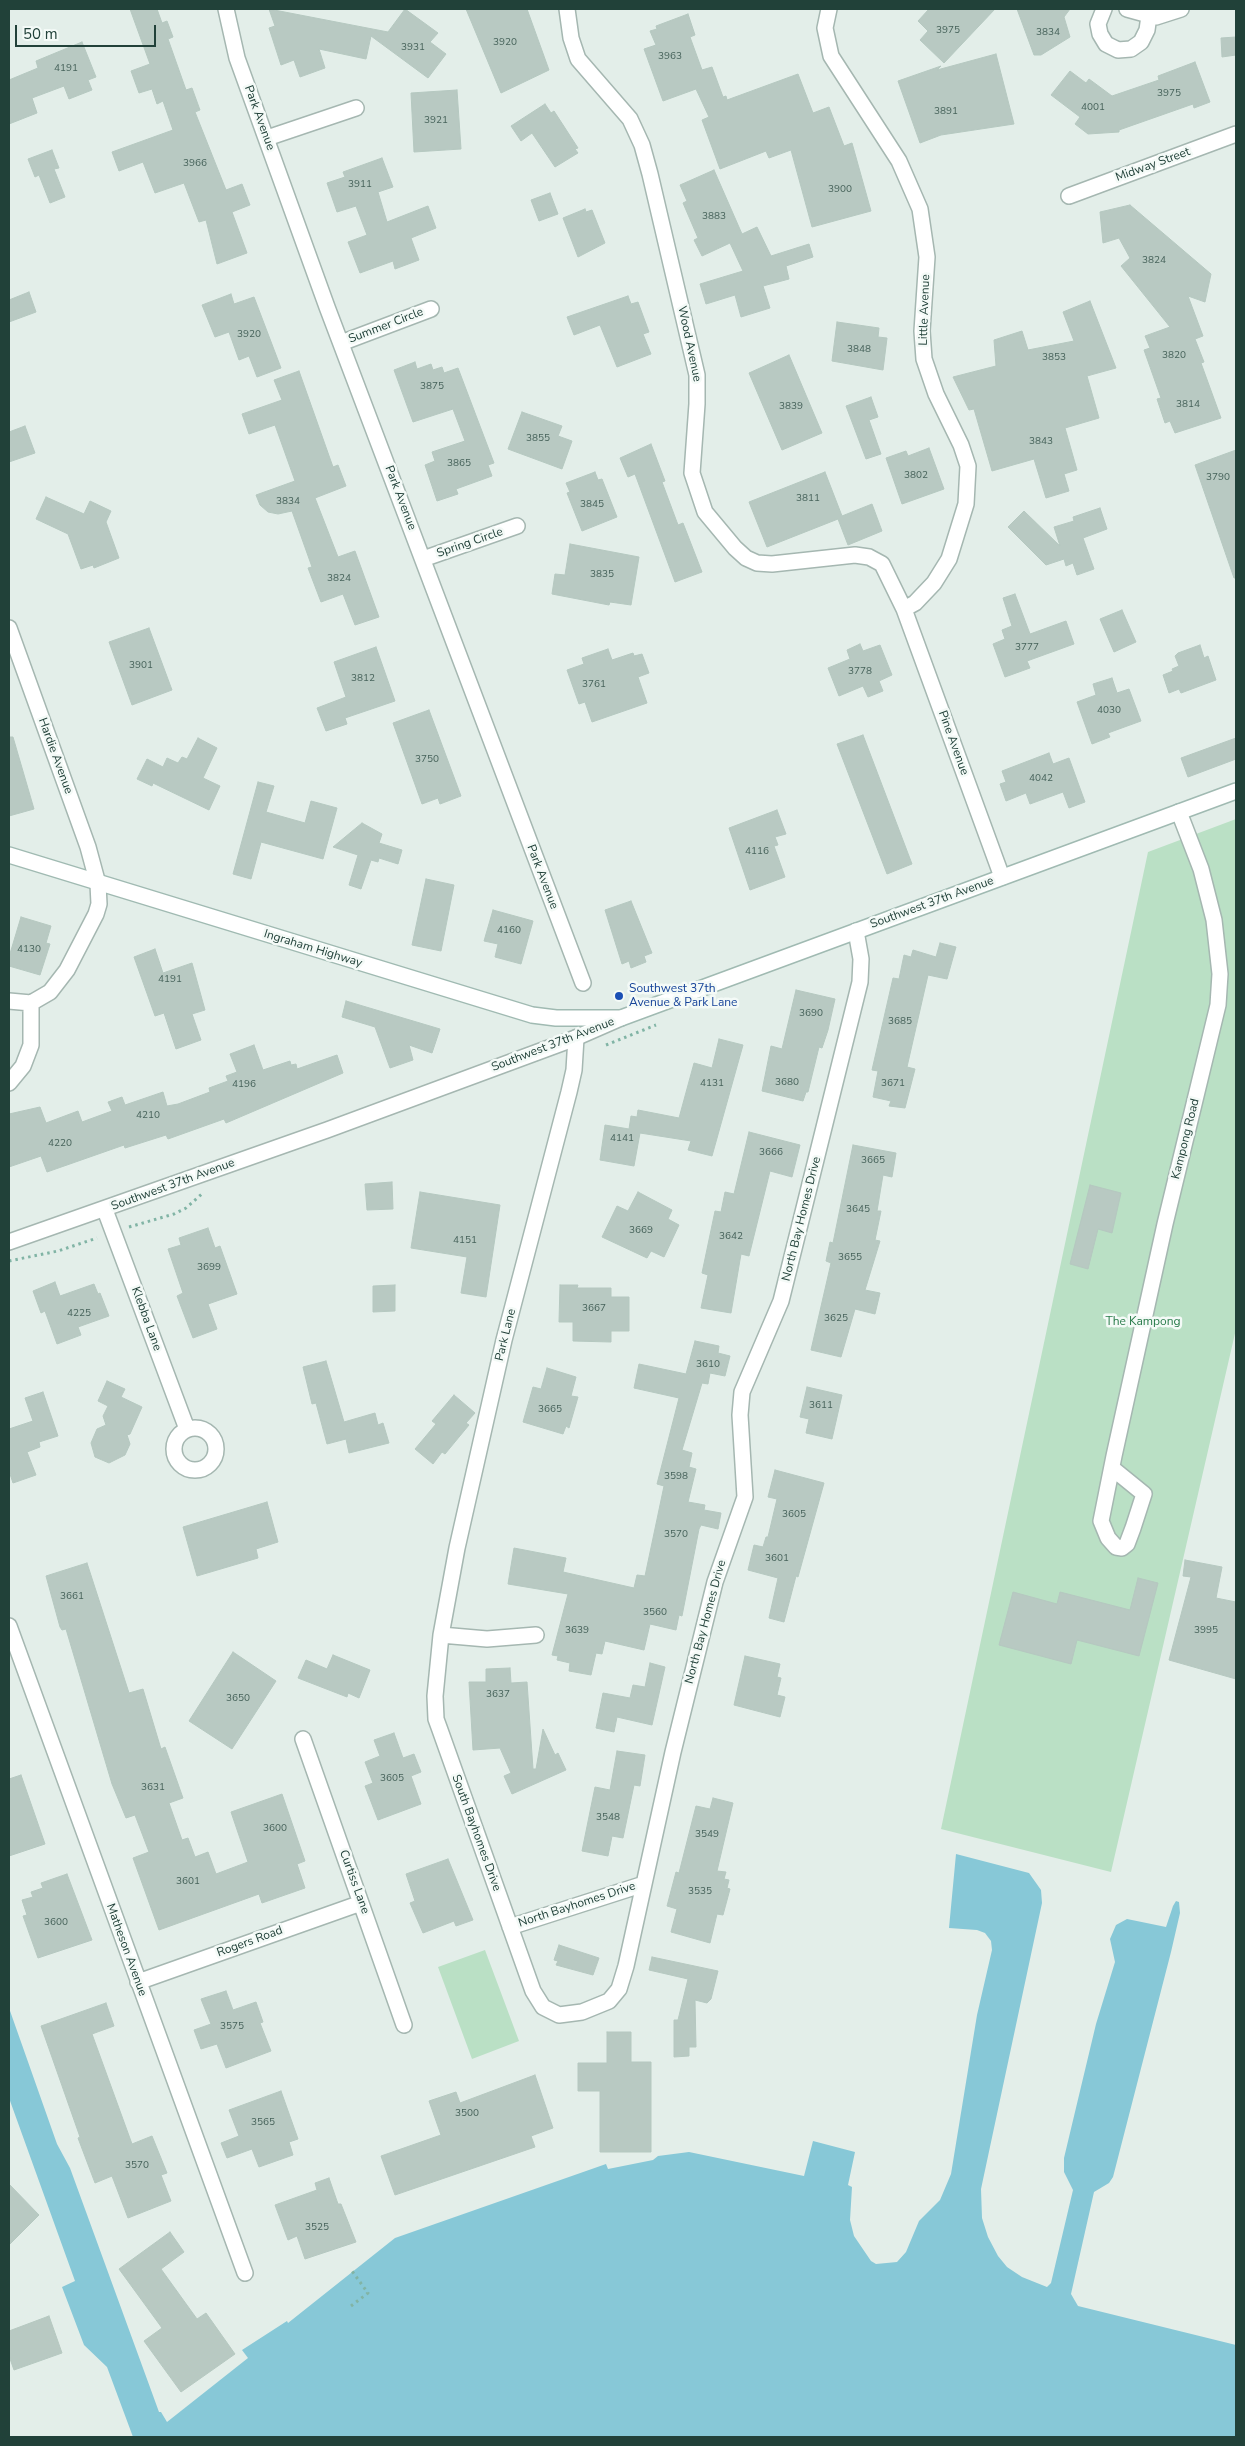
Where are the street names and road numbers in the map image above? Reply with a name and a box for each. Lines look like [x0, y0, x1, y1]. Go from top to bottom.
street label: Park Avenue [241, 84, 277, 152]
street label: Midway Street [1114, 145, 1192, 185]
street label: Little Avenue [917, 274, 933, 346]
street label: Summer Circle [347, 305, 425, 347]
street label: Wood Avenue [674, 305, 704, 383]
street label: Park Avenue [381, 464, 419, 532]
street label: Spring Circle [435, 525, 505, 561]
street label: Pine Avenue [935, 709, 971, 777]
street label: Hardie Avenue [35, 716, 75, 796]
street label: Park Avenue [523, 843, 561, 911]
street label: Southwest 37th Avenue [868, 874, 996, 932]
street label: Ingraham Highway [262, 927, 364, 971]
street label: Southwest 37th Avenue [490, 1015, 616, 1075]
street label: Kampong Road [1169, 1097, 1203, 1181]
street label: North Bay Homes Drive [780, 1155, 824, 1283]
street label: Southwest 37th Avenue [109, 1156, 237, 1214]
street label: Klebba Lane [128, 1285, 164, 1353]
street label: Park Lane [493, 1307, 519, 1363]
street label: North Bay Homes Drive [683, 1558, 729, 1686]
street label: South Bayhomes Drive [448, 1773, 504, 1893]
street label: Curtiss Lane [336, 1848, 372, 1916]
street label: North Bayhomes Drive [517, 1879, 637, 1931]
street label: Matheson Avenue [103, 1902, 149, 1998]
street label: Rogers Road [215, 1923, 285, 1961]

